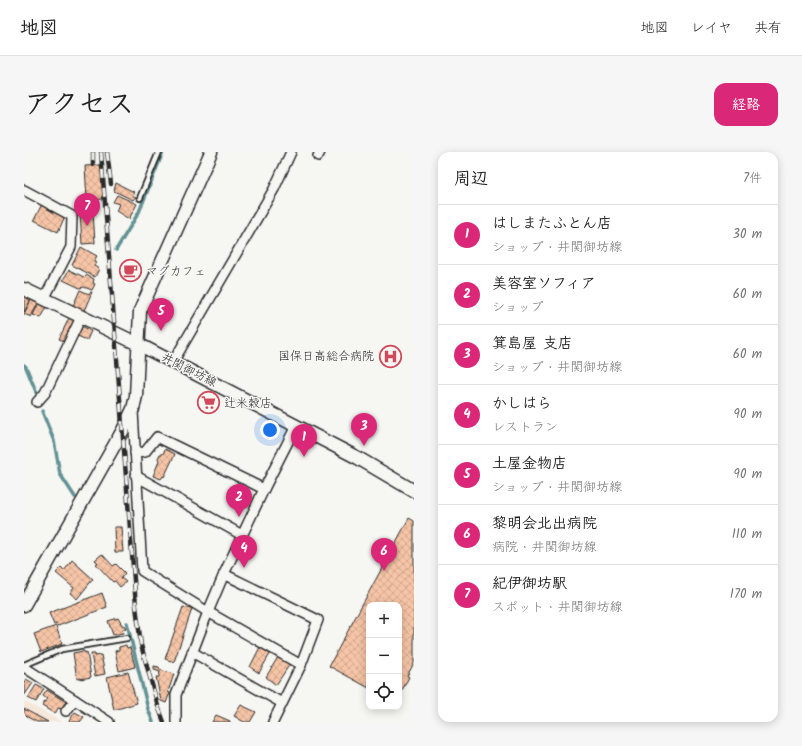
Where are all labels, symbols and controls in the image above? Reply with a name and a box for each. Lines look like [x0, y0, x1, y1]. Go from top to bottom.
text: 地図 [20, 14, 58, 44]
text: 地図 [641, 17, 669, 39]
text: レイヤ [691, 17, 732, 39]
text: 共有 [754, 17, 782, 39]
text: アクセス [24, 83, 134, 128]
button: 経路 [714, 83, 778, 126]
text: 周辺 [454, 166, 488, 193]
text: 7件 [743, 168, 762, 189]
pin: 7 [74, 193, 100, 226]
text: はしまたふとん店 [492, 212, 612, 236]
text: 1 [465, 224, 469, 245]
text: 30 m [733, 224, 762, 245]
text: ショップ · 井関御坊線 [492, 237, 622, 258]
cafe icon: マグカフェ [117, 258, 143, 284]
place label: マグカフェ [146, 262, 206, 281]
text: 美容室ソフィア [492, 272, 596, 296]
text: 2 [463, 284, 471, 305]
text: 60 m [733, 284, 762, 305]
text: ショップ [492, 297, 543, 318]
pin: 5 [148, 298, 174, 331]
text: 箕島屋 支店 [492, 332, 573, 356]
hospital icon: 国保日高総合病院 [377, 343, 403, 369]
text: 3 [463, 344, 471, 365]
text: 60 m [733, 344, 762, 365]
place label: 国保日高総合病院 [278, 347, 374, 366]
street label: 井関御坊線 [158, 348, 220, 392]
text: ショップ · 井関御坊線 [492, 357, 622, 378]
supermarket icon: 辻米穀店 [196, 390, 222, 416]
text: かしはら [492, 392, 552, 416]
place label: 辻米穀店 [224, 394, 272, 413]
text: 4 [463, 404, 471, 425]
text: 90 m [734, 404, 762, 425]
pin: 3 [351, 413, 377, 446]
text: レストラン [492, 417, 558, 438]
your location [260, 420, 280, 440]
pin: 1 [291, 424, 317, 457]
text: 土屋金物店 [492, 452, 567, 476]
text: 5 [464, 464, 470, 485]
text: 90 m [734, 464, 762, 485]
text: ショップ · 井関御坊線 [492, 477, 622, 498]
pin: 2 [226, 484, 252, 517]
text: 黎明会北出病院 [492, 512, 597, 536]
text: 6 [463, 524, 471, 545]
text: 110 m [732, 524, 762, 545]
pin: 4 [231, 535, 257, 568]
text: 病院 · 井関御坊線 [492, 537, 597, 558]
pin: 6 [371, 538, 397, 571]
text: 紀伊御坊駅 [492, 572, 567, 596]
text: 7 [464, 584, 470, 605]
text: 170 m [730, 584, 762, 605]
text: スポット · 井関御坊線 [492, 597, 623, 618]
map controls [366, 602, 402, 710]
button: + [366, 602, 402, 638]
button: − [366, 638, 402, 674]
button: locate [366, 674, 402, 710]

